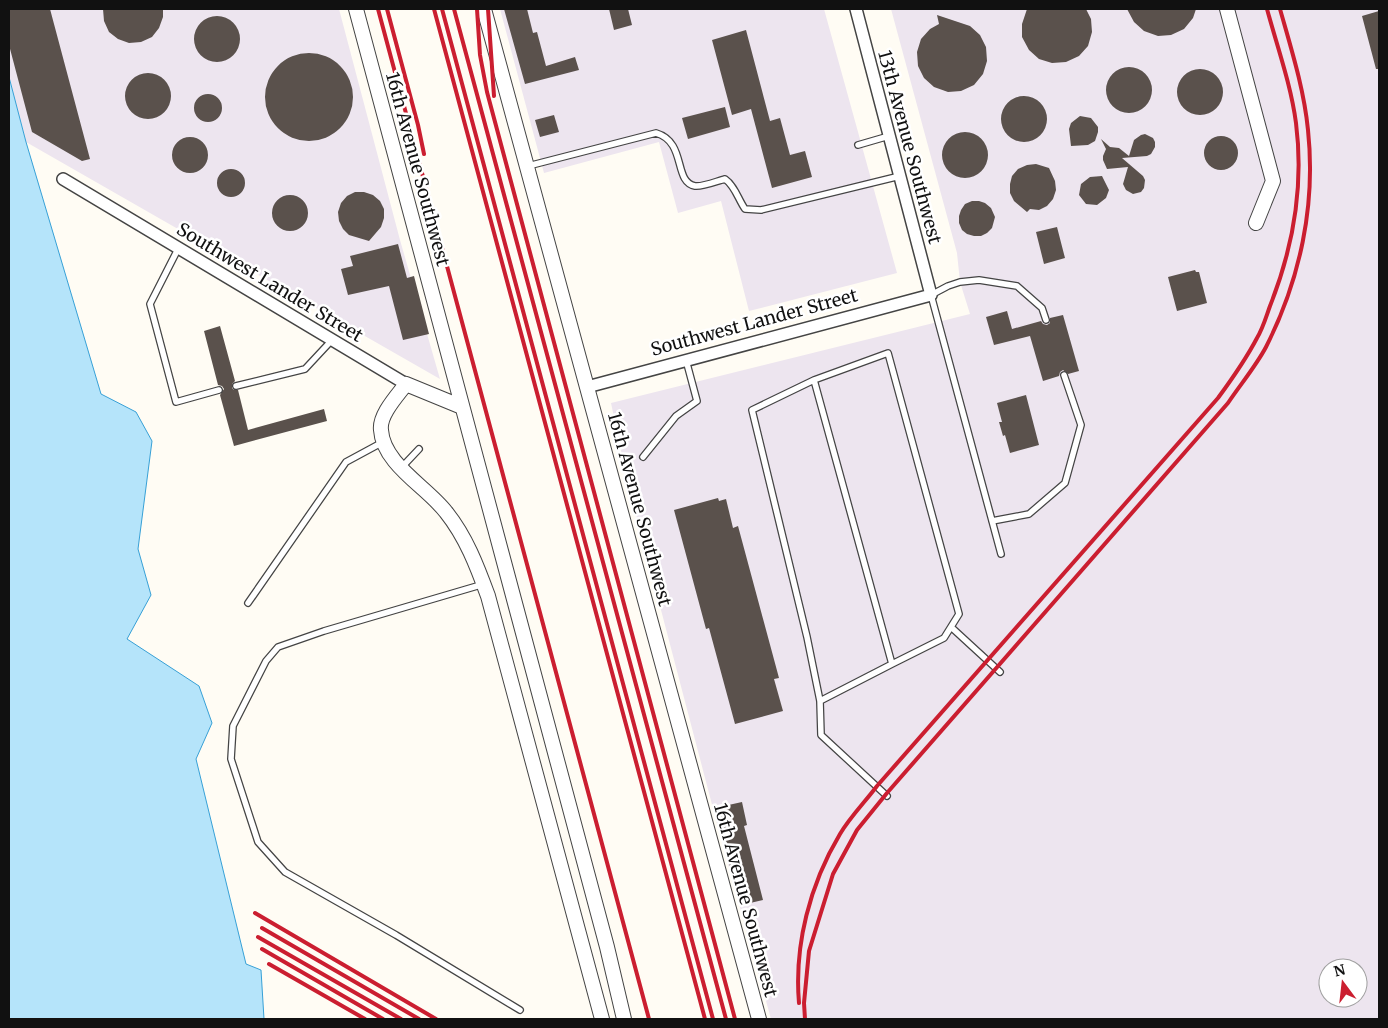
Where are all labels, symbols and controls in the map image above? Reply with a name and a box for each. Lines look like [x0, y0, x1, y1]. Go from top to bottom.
street label: 13th Avenue Southwest [873, 48, 947, 246]
street label: 16th Avenue Southwest [381, 69, 455, 269]
street label: Southwest Lander Street [173, 217, 367, 347]
street label: Southwest Lander Street [648, 283, 860, 361]
street label: 16th Avenue Southwest [603, 409, 677, 609]
street label: 16th Avenue Southwest [709, 800, 783, 1000]
north arrow [1318, 958, 1368, 1008]
text: N [1332, 960, 1347, 981]

